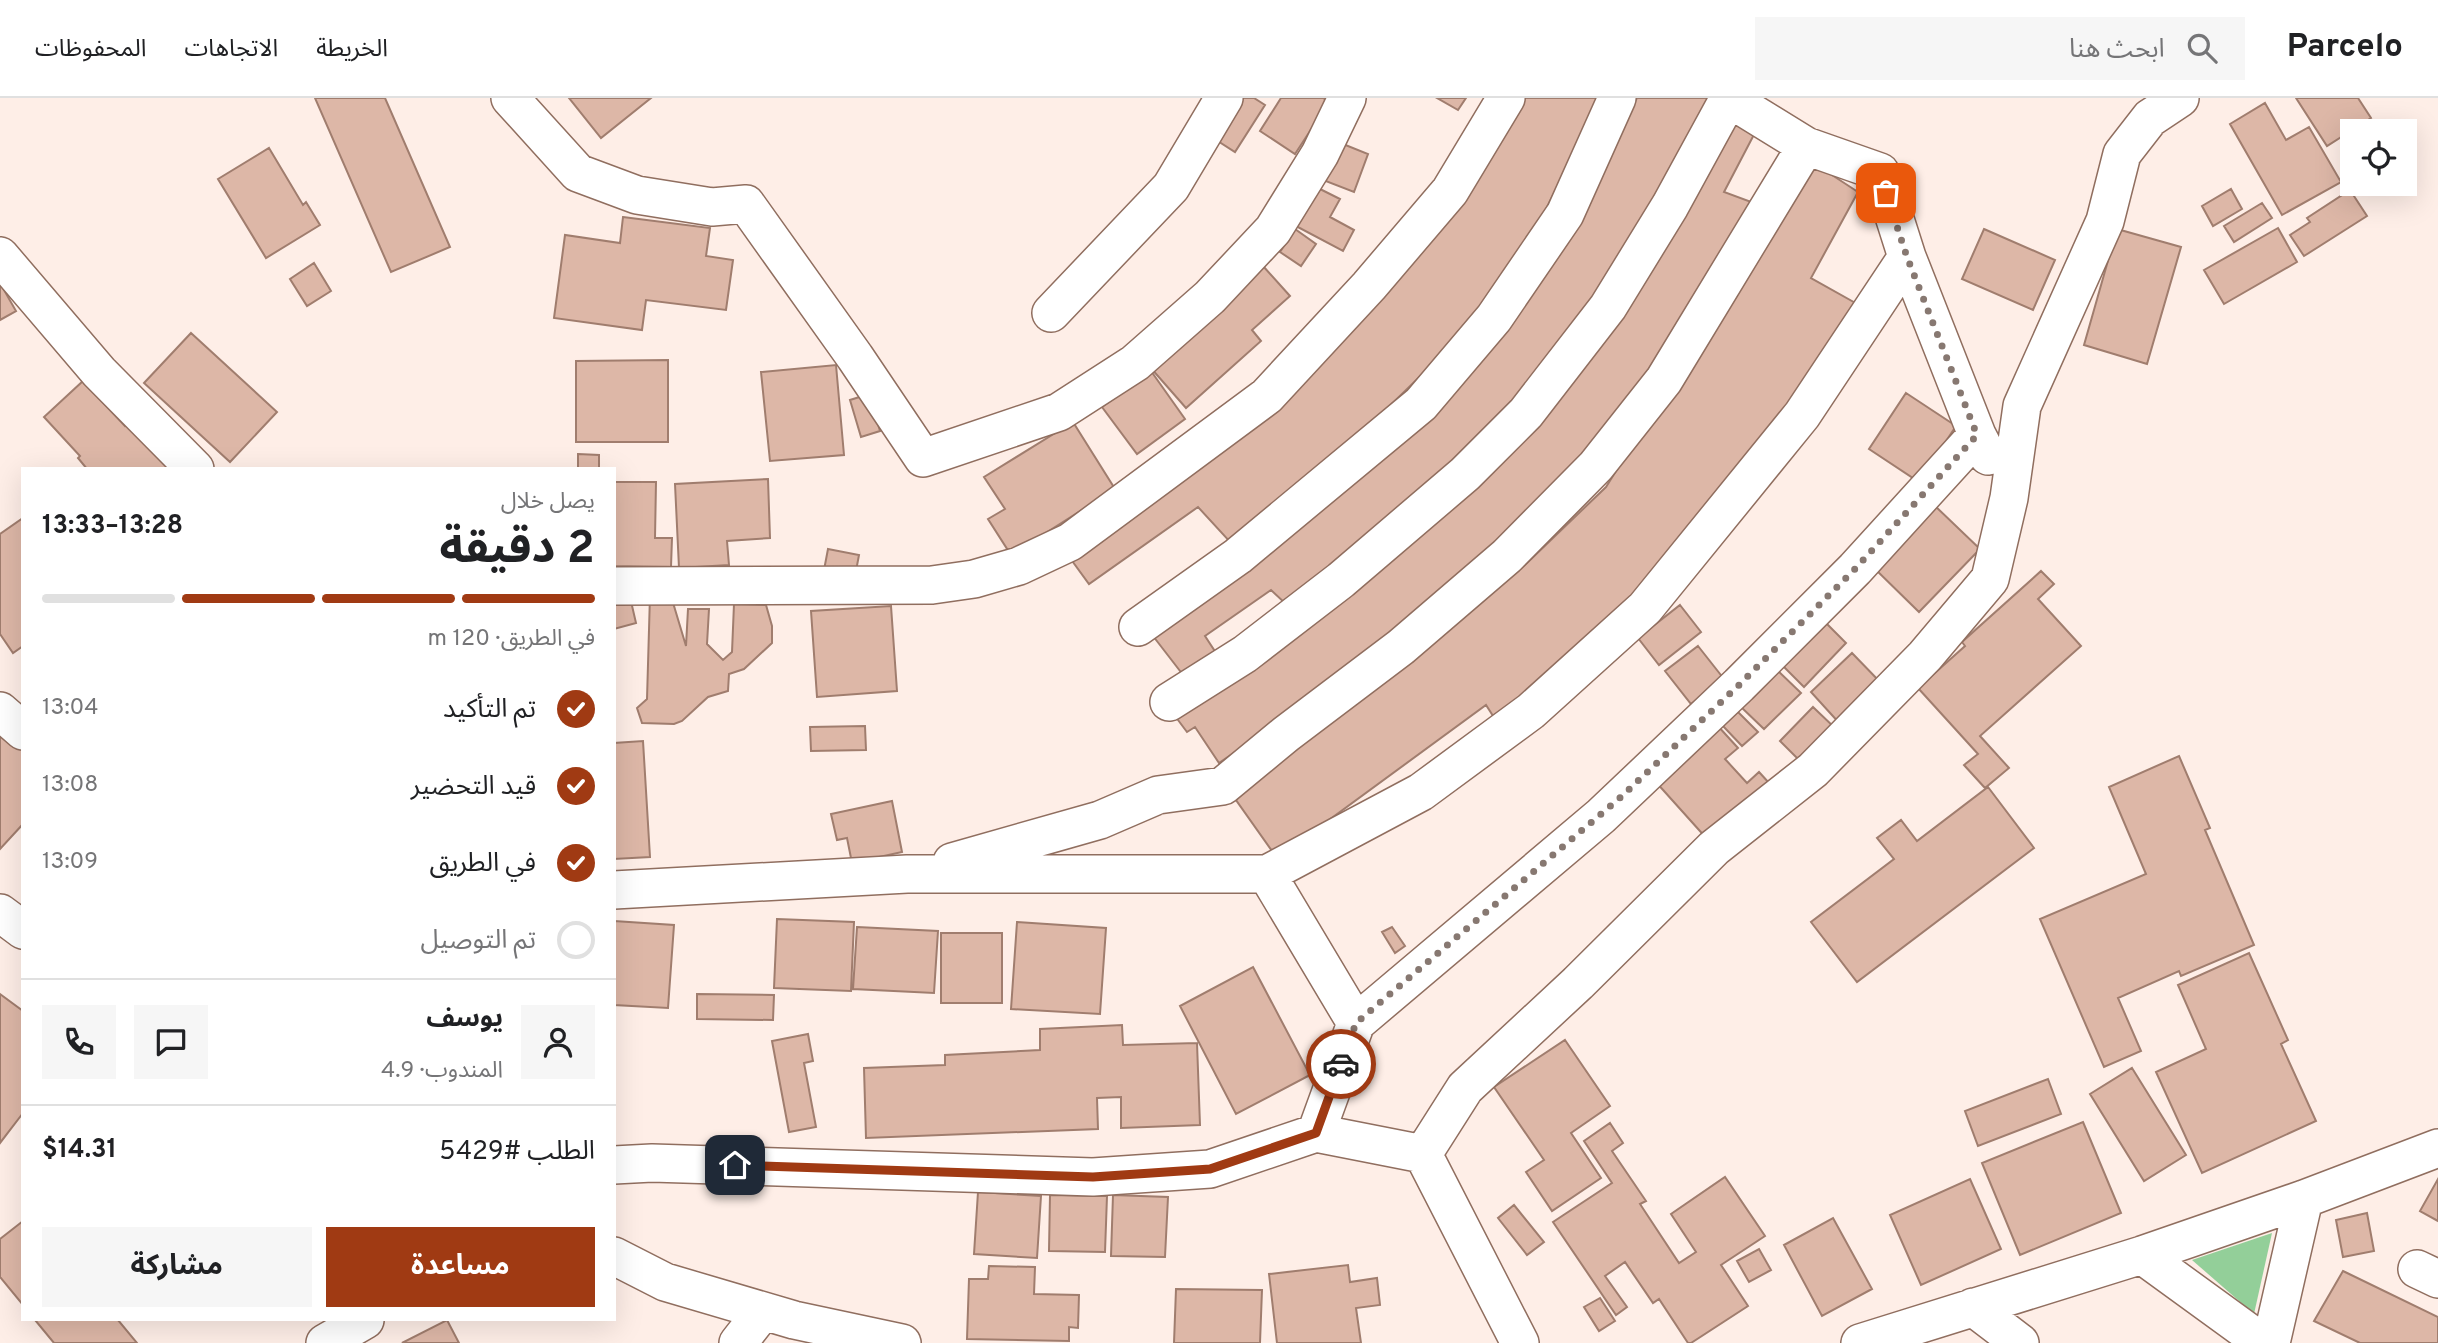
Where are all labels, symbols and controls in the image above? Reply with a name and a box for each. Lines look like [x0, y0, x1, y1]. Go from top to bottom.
search box [1755, 17, 2245, 80]
text: Parcelo [2287, 27, 2403, 69]
icon: search [2183, 29, 2221, 67]
text: ابحث هنا [2069, 34, 2165, 67]
text: المحفوظات [35, 35, 146, 65]
text: الاتجاهات [184, 35, 278, 65]
text: الخريطة [316, 35, 388, 65]
map controls [2340, 119, 2417, 196]
button: locate [2340, 119, 2417, 196]
pin [1856, 163, 1916, 223]
icon: bag [1867, 174, 1905, 212]
text: يصل خلال [501, 488, 595, 517]
text: 13:28–13:33 [42, 510, 183, 543]
text: 2 دقيقة [440, 521, 595, 580]
text: في الطريق · 120 m [428, 625, 595, 654]
icon: check [557, 690, 595, 728]
text: 13:04 [42, 694, 99, 723]
text: تم التأكيد [443, 694, 536, 727]
icon: check [557, 767, 595, 805]
text: 13:08 [42, 771, 98, 800]
text: قيد التحضير [411, 771, 536, 804]
icon: check [557, 844, 595, 882]
text: 13:09 [42, 848, 98, 877]
text: في الطريق [429, 848, 536, 881]
text: تم التوصيل [420, 925, 536, 958]
text: يوسف [426, 1003, 503, 1036]
button: phone [42, 1005, 116, 1079]
button: chat [134, 1005, 208, 1079]
button: person [521, 1005, 595, 1079]
courier [1306, 1029, 1376, 1099]
icon: car [1322, 1045, 1360, 1083]
text: المندوب · 4.9 [381, 1057, 503, 1086]
text: $14.31 [42, 1134, 117, 1167]
pin [705, 1135, 765, 1195]
text: الطلب #5429 [439, 1136, 595, 1169]
icon: home [716, 1146, 754, 1184]
button: مشاركة [42, 1227, 312, 1307]
button: مساعدة [326, 1227, 595, 1307]

